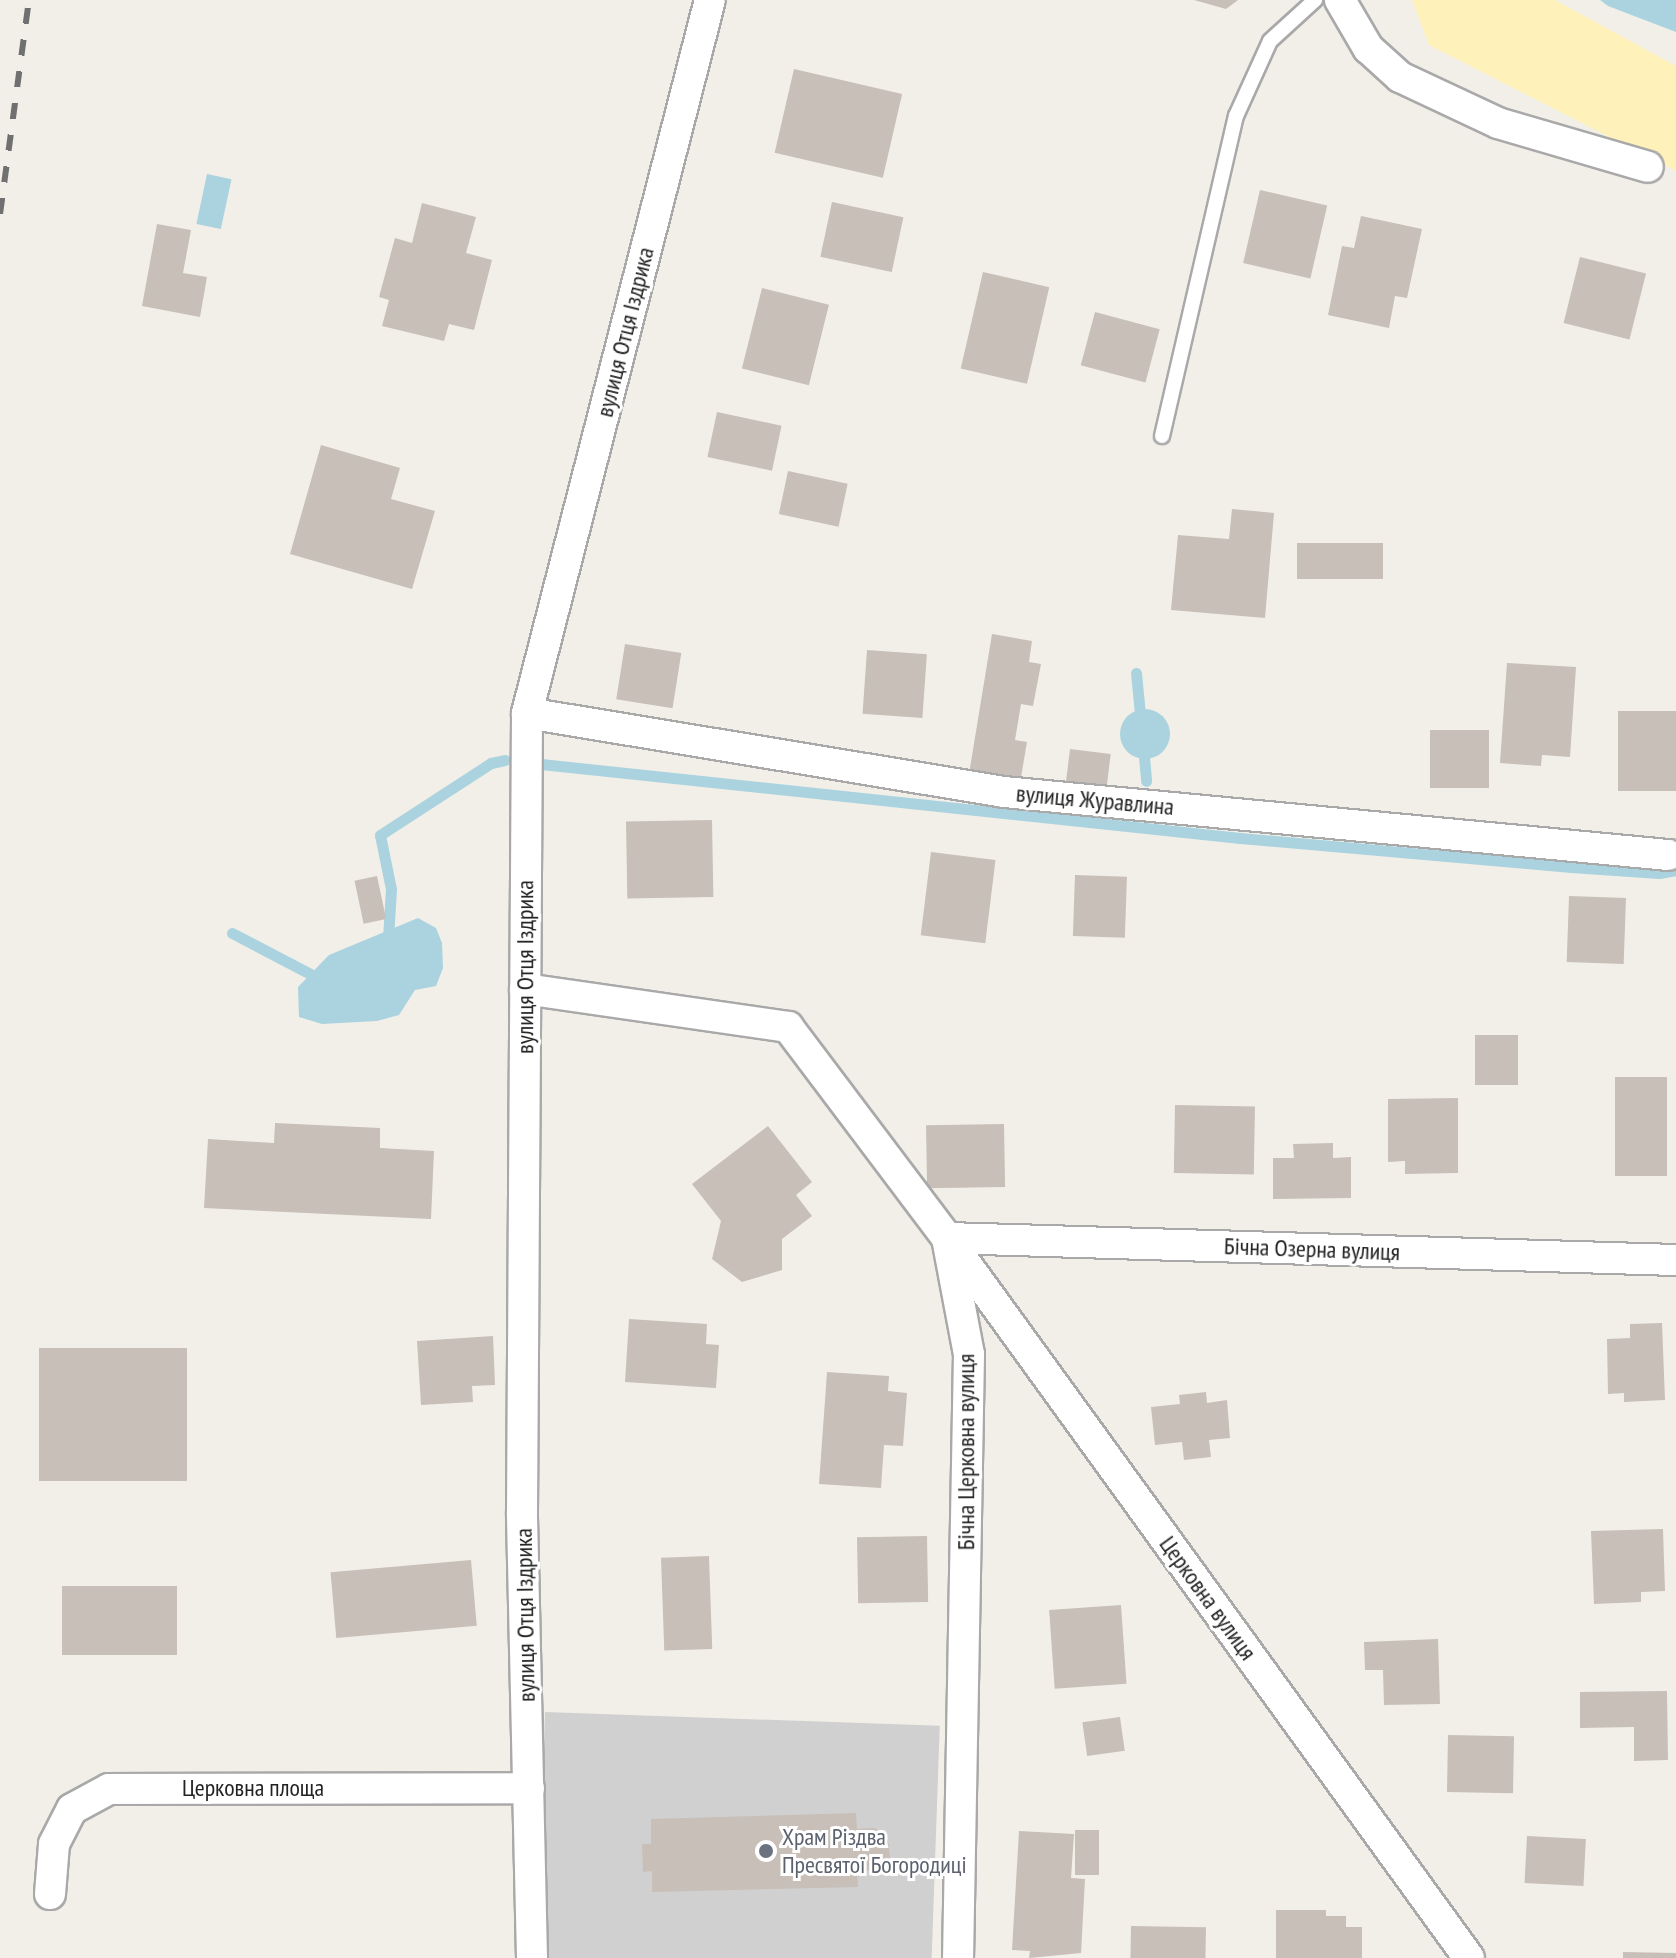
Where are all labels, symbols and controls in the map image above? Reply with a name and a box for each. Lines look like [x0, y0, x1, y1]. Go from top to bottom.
street label: вулиця Отця Іздрика [590, 244, 660, 420]
street label: вулиця Журавлина [1015, 779, 1175, 821]
street label: вулиця Отця Іздрика [511, 880, 539, 1054]
street label: Бічна Озерна вулиця [1223, 1232, 1401, 1266]
street label: Бічна Церковна вулиця [952, 1354, 980, 1550]
street label: вулиця Отця Іздрика [509, 1528, 541, 1702]
street label: Церковна вулиця [1153, 1530, 1263, 1666]
street label: Церковна площа [182, 1774, 324, 1802]
place label: Храм Різдва Пресвятої Богородиці [782, 1823, 967, 1879]
marker: Храм Різдва Пресвятої Богородиці [757, 1842, 775, 1860]

